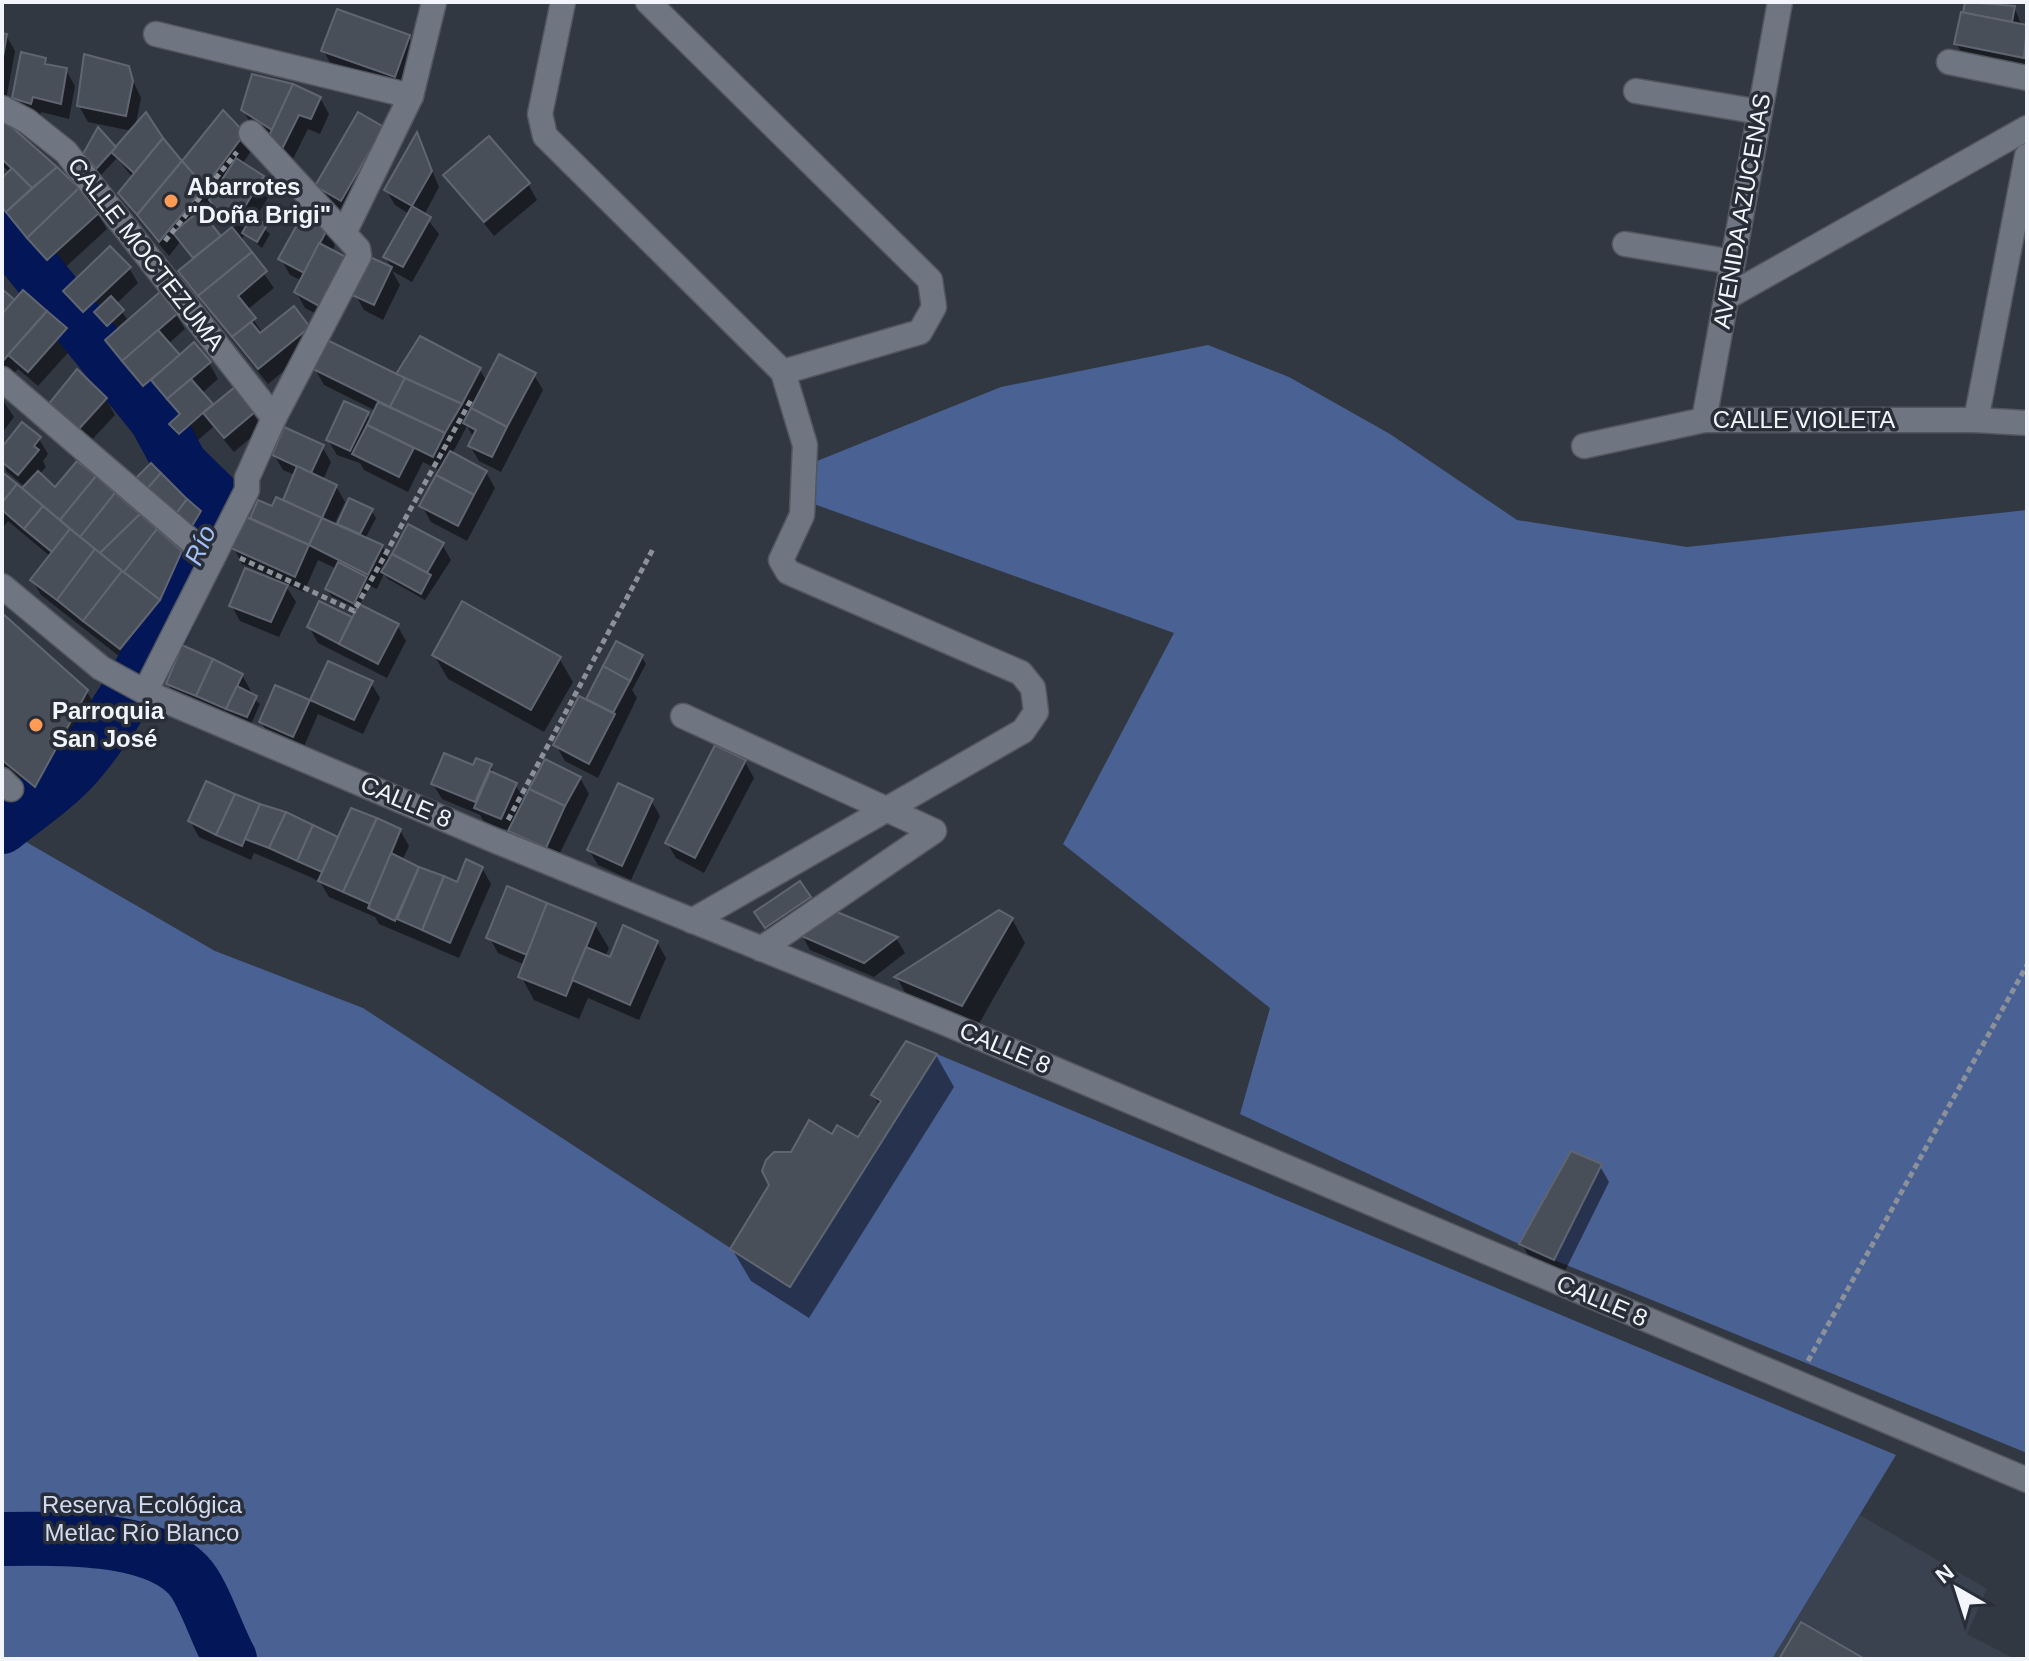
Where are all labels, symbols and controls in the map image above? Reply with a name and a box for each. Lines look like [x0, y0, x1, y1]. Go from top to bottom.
street label: AVENIDA AZUCENAS [1708, 91, 1775, 331]
street label: CALLE MOCTEZUMA [63, 152, 230, 356]
place label: Abarrotes "Doña Brigi" [187, 173, 331, 228]
marker: Abarrotes "Doña Brigi" [162, 192, 180, 210]
street label: CALLE VIOLETA [1713, 406, 1895, 433]
water label: Río [178, 520, 222, 570]
place label: Parroquia San José [52, 697, 165, 752]
marker: Parroquia San José [27, 716, 45, 734]
street label: CALLE 8 [357, 770, 456, 833]
street label: CALLE 8 [956, 1016, 1055, 1079]
street label: CALLE 8 [1553, 1269, 1652, 1332]
park label: Reserva Ecológica Metlac Río Blanco [42, 1491, 243, 1546]
north arrow [1917, 1549, 1997, 1629]
text: N [1931, 1559, 1959, 1589]

